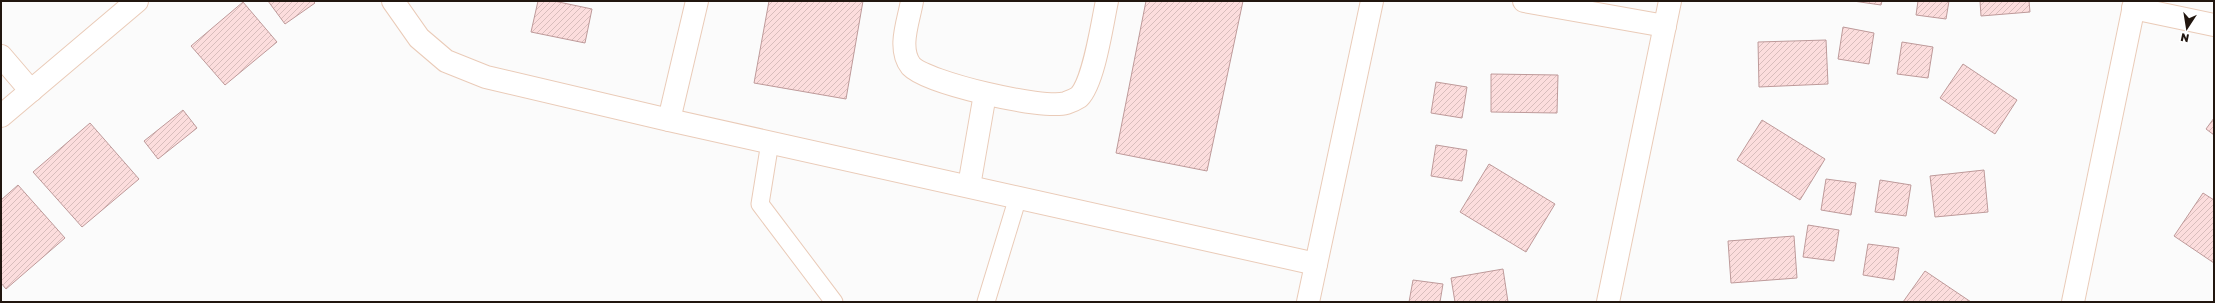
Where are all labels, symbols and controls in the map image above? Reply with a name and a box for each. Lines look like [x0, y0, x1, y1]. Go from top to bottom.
north arrow [2167, 8, 2207, 48]
text: N [2179, 31, 2190, 45]

